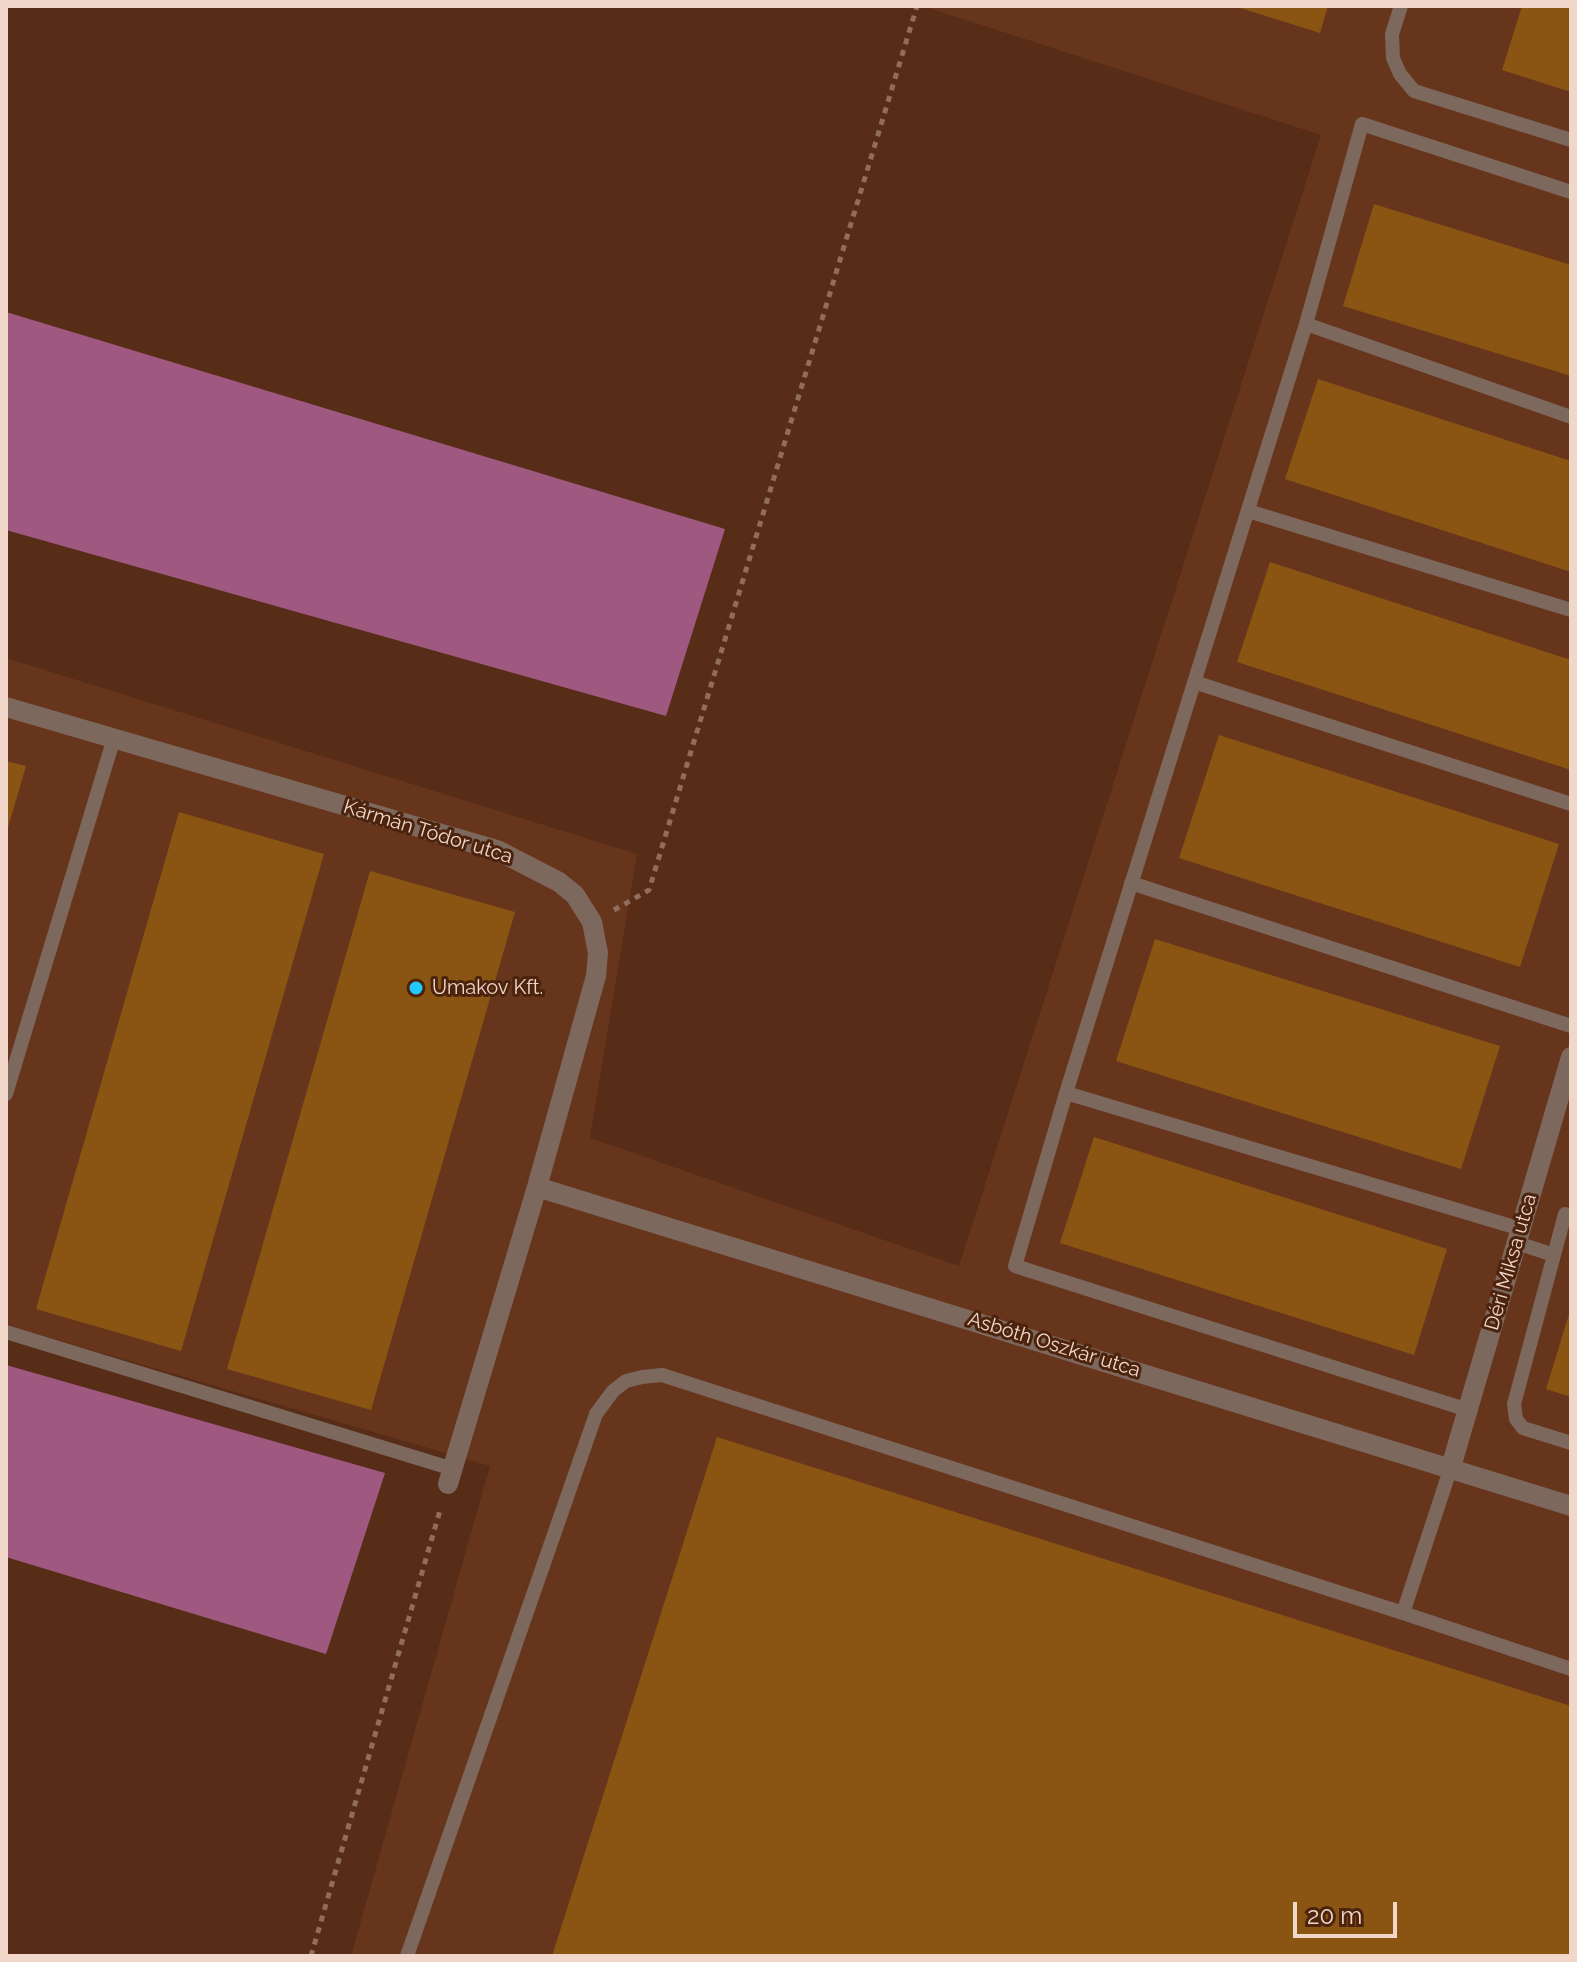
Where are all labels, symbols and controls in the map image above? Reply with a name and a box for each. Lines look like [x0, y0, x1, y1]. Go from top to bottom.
street label: Kármán Tódor utca [341, 795, 515, 869]
place label: Umakov Kft. [432, 976, 543, 1000]
marker: Umakov Kft. [407, 979, 425, 997]
street label: Déri Miksa utca [1480, 1191, 1542, 1333]
street label: Asbóth Oszkár utca [965, 1307, 1143, 1383]
scale bar [1297, 1886, 1401, 1936]
text: 20 m [1307, 1901, 1362, 1930]

